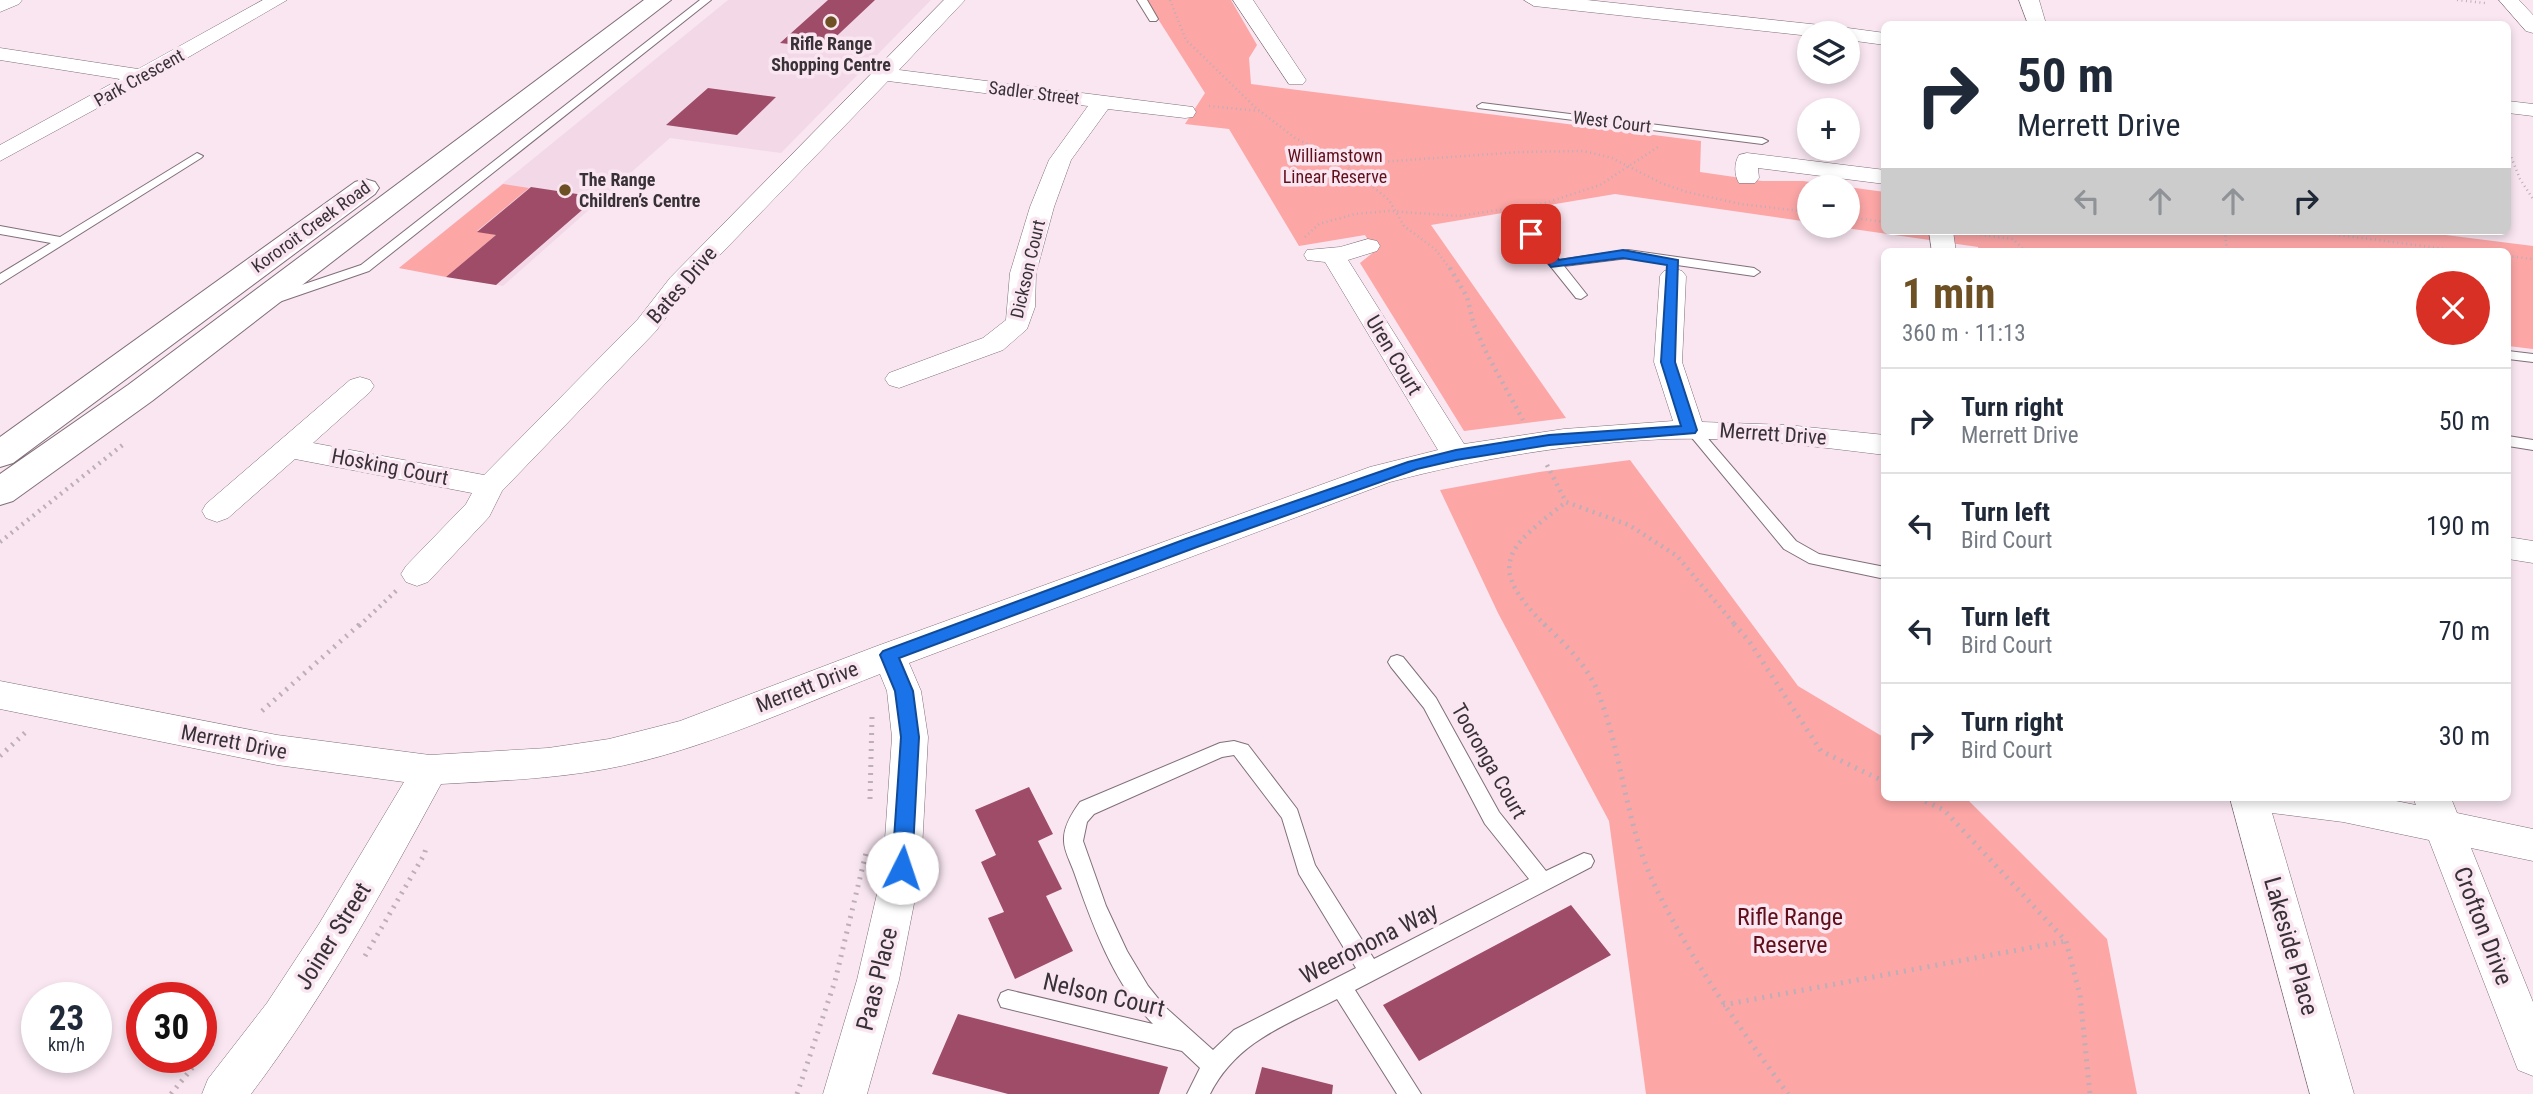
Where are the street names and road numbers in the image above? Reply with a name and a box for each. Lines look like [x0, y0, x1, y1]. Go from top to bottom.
street label: Park Crescent [90, 44, 187, 111]
street label: Sadler Street [987, 77, 1081, 108]
street label: West Court [1572, 106, 1652, 137]
street label: Kororoit Creek Road [247, 176, 374, 277]
street label: Dickson Court [1006, 218, 1049, 320]
street label: Bates Drive [642, 242, 722, 328]
street label: Uren Court [1361, 311, 1427, 399]
street label: Merrett Drive [1719, 418, 1828, 450]
street label: Hosking Court [330, 444, 450, 490]
street label: Merrett Drive [753, 657, 862, 717]
street label: Tooronga Court [1446, 699, 1532, 823]
street label: Merrett Drive [179, 720, 289, 764]
street label: Crofton Drive [2448, 863, 2518, 989]
street label: Lakeside Place [2258, 874, 2324, 1018]
street label: Joiner Street [289, 877, 377, 995]
street label: Weeronona Way [1295, 896, 1443, 990]
street label: Paas Place [851, 925, 903, 1033]
street label: Nelson Court [1040, 967, 1168, 1023]

